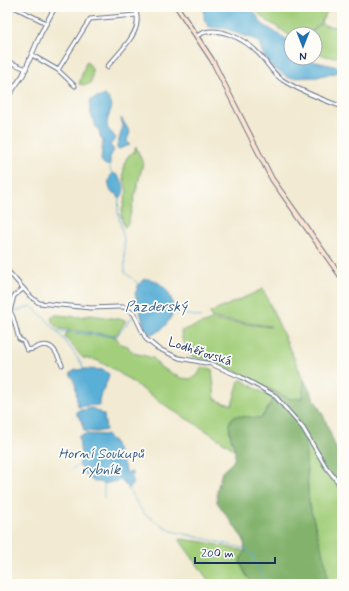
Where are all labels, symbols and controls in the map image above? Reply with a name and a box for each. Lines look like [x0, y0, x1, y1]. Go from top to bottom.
north arrow [283, 26, 323, 66]
text: N [299, 48, 307, 62]
water label: Pazderský [125, 298, 188, 316]
street label: Lodhéřovská [166, 334, 234, 370]
water label: Horní Soukupů rybník [58, 445, 145, 479]
scale bar [195, 539, 275, 565]
text: 200 m [201, 546, 234, 562]

